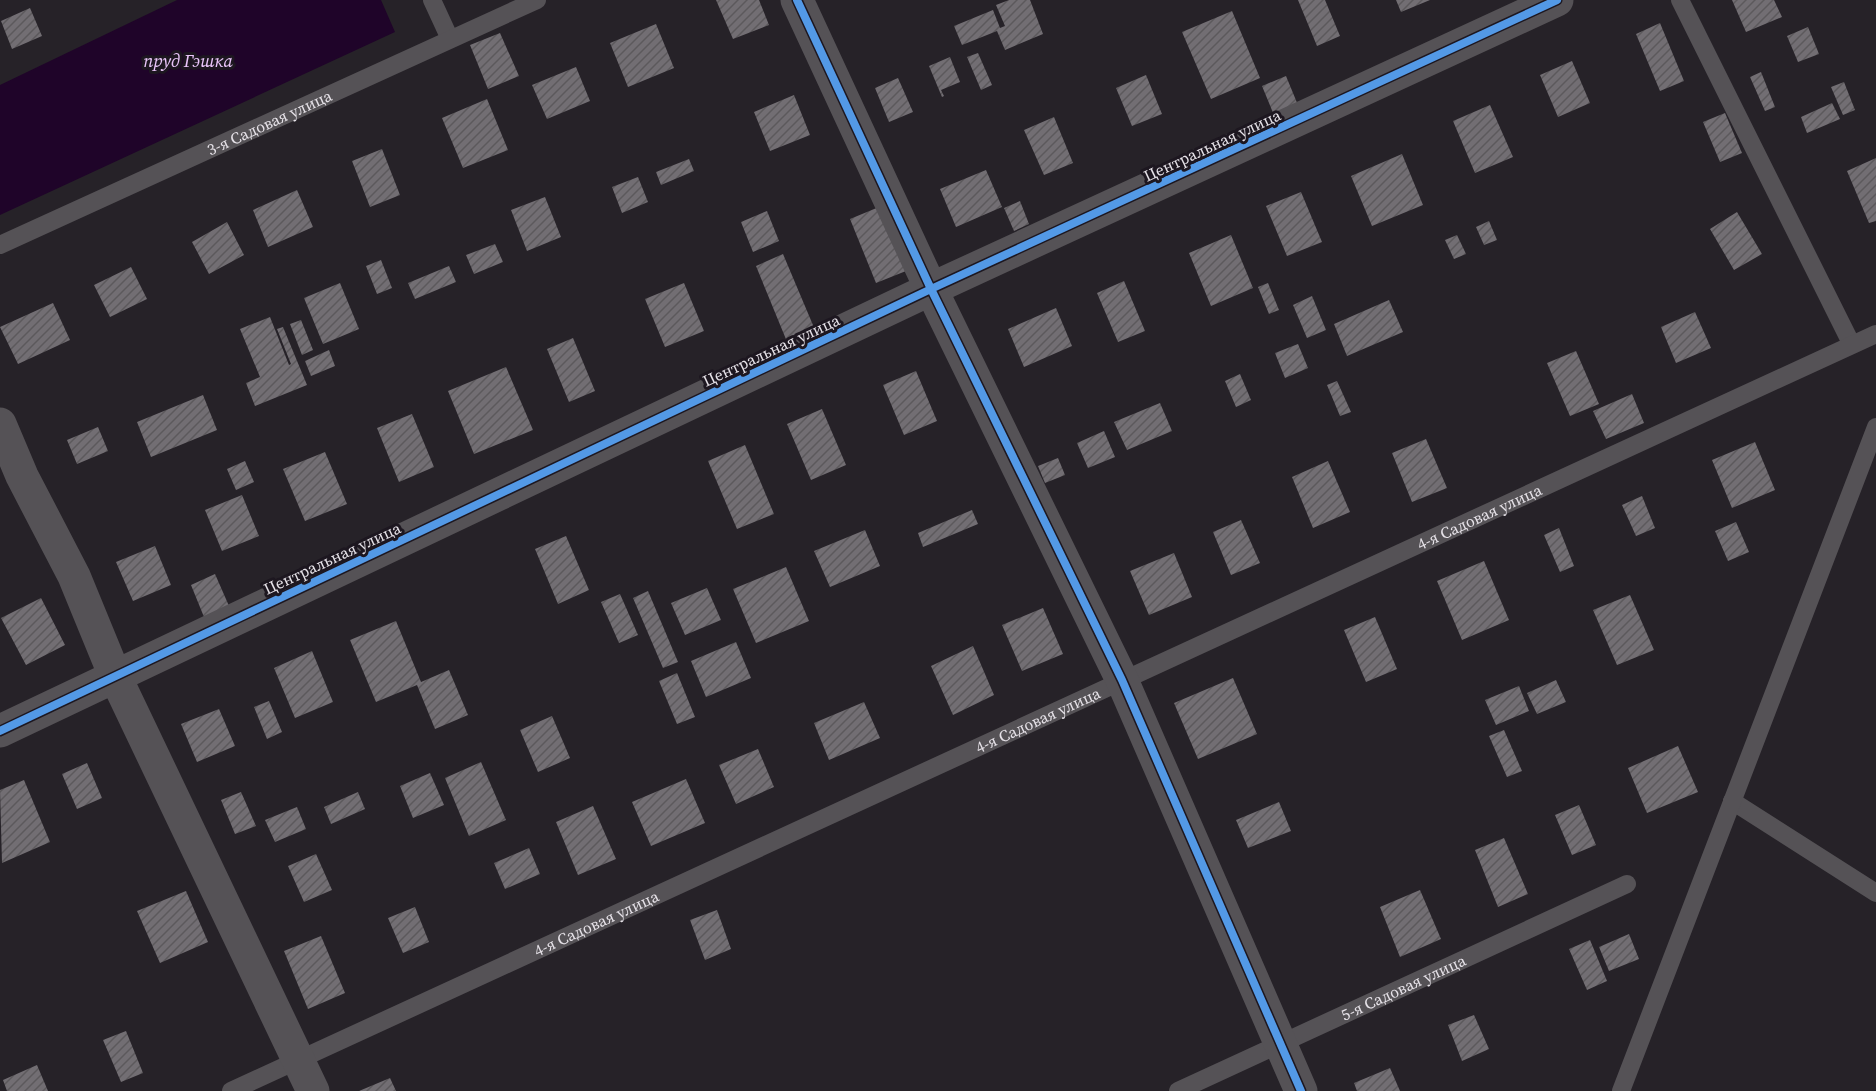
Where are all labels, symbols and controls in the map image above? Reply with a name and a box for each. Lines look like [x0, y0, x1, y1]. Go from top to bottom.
water label: пруд Гэшка [143, 48, 233, 73]
street label: 3-я Садовая улица [203, 84, 336, 160]
street label: Центральная улица [1140, 103, 1285, 186]
street label: Центральная улица [699, 308, 844, 391]
street label: 4-я Садовая улица [1413, 478, 1546, 555]
street label: Центральная улица [260, 516, 405, 599]
street label: 4-я Садовая улица [972, 681, 1104, 758]
street label: 4-я Садовая улица [530, 884, 663, 961]
street label: 5-я Садовая улица [1337, 949, 1470, 1025]

